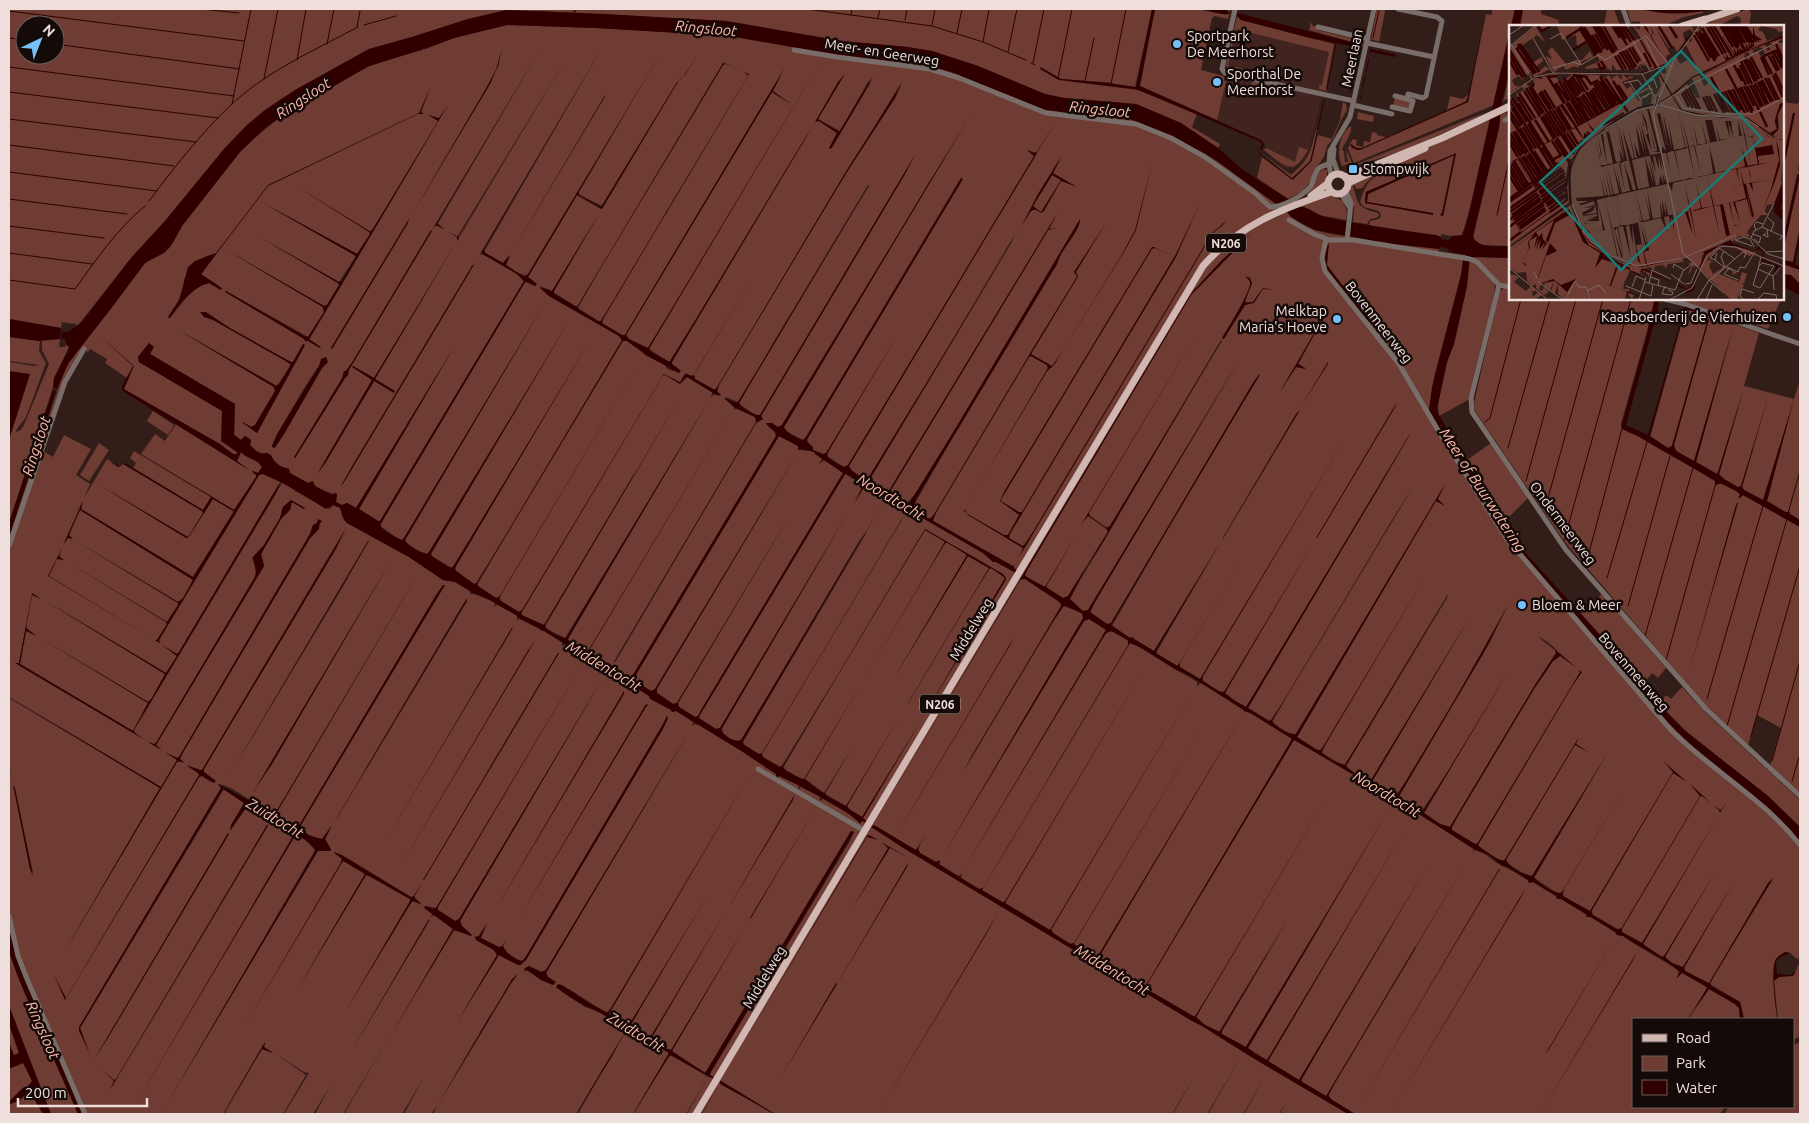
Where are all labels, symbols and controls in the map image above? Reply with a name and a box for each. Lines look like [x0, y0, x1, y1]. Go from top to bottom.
north arrow [15, 15, 65, 65]
water label: Ringsloot [674, 17, 738, 39]
text: N [40, 21, 58, 40]
inset map [1509, 25, 1784, 300]
street label: Meerlaan [1338, 27, 1366, 89]
place label: Sportpark De Meerhorst [1187, 28, 1274, 60]
street label: Meer- en Geerweg [824, 35, 940, 69]
marker: Sportpark De Meerhorst [1171, 38, 1183, 50]
place label: Sporthal De Meerhorst [1227, 66, 1301, 98]
water label: Ringsloot [272, 74, 334, 122]
marker: Sporthal De Meerhorst [1211, 76, 1223, 88]
water label: Ringsloot [1068, 97, 1132, 121]
place label: Stompwijk [1363, 161, 1429, 177]
marker: Stompwijk [1347, 163, 1359, 175]
road number: N206 [1206, 234, 1246, 252]
street label: Bovenmeerweg [1342, 278, 1416, 366]
place label: Melktap Maria's Hoeve [1239, 303, 1327, 335]
place label: Kaasboerderij de Vierhuizen [1601, 309, 1777, 325]
marker: Kaasboerderij de Vierhuizen [1781, 311, 1793, 323]
marker: Melktap Maria's Hoeve [1331, 313, 1343, 325]
water label: Ringsloot [18, 414, 54, 478]
water label: Meer of Buurwatering [1436, 425, 1530, 555]
water label: Noordtocht [854, 470, 928, 524]
street label: Ondermeerweg [1527, 478, 1599, 568]
street label: Middelweg [946, 595, 996, 663]
place label: Bloem & Meer [1532, 597, 1622, 613]
marker: Bloem & Meer [1516, 599, 1528, 611]
street label: Bovenmeerweg [1595, 629, 1673, 715]
water label: Middentocht [564, 637, 645, 695]
road number: N206 [920, 694, 960, 714]
water label: Noordtocht [1350, 767, 1424, 821]
water label: Zuidtocht [243, 794, 307, 842]
water label: Middentocht [1072, 941, 1153, 999]
street label: Middelweg [739, 943, 789, 1011]
water label: Ringsloot [23, 998, 63, 1062]
water label: Zuidtocht [604, 1008, 668, 1056]
legend [1632, 1018, 1794, 1108]
text: Road [1676, 1029, 1711, 1046]
text: Park [1676, 1054, 1706, 1071]
scale bar [18, 1076, 146, 1108]
text: Water [1676, 1079, 1717, 1096]
text: 200 m [25, 1084, 67, 1101]

